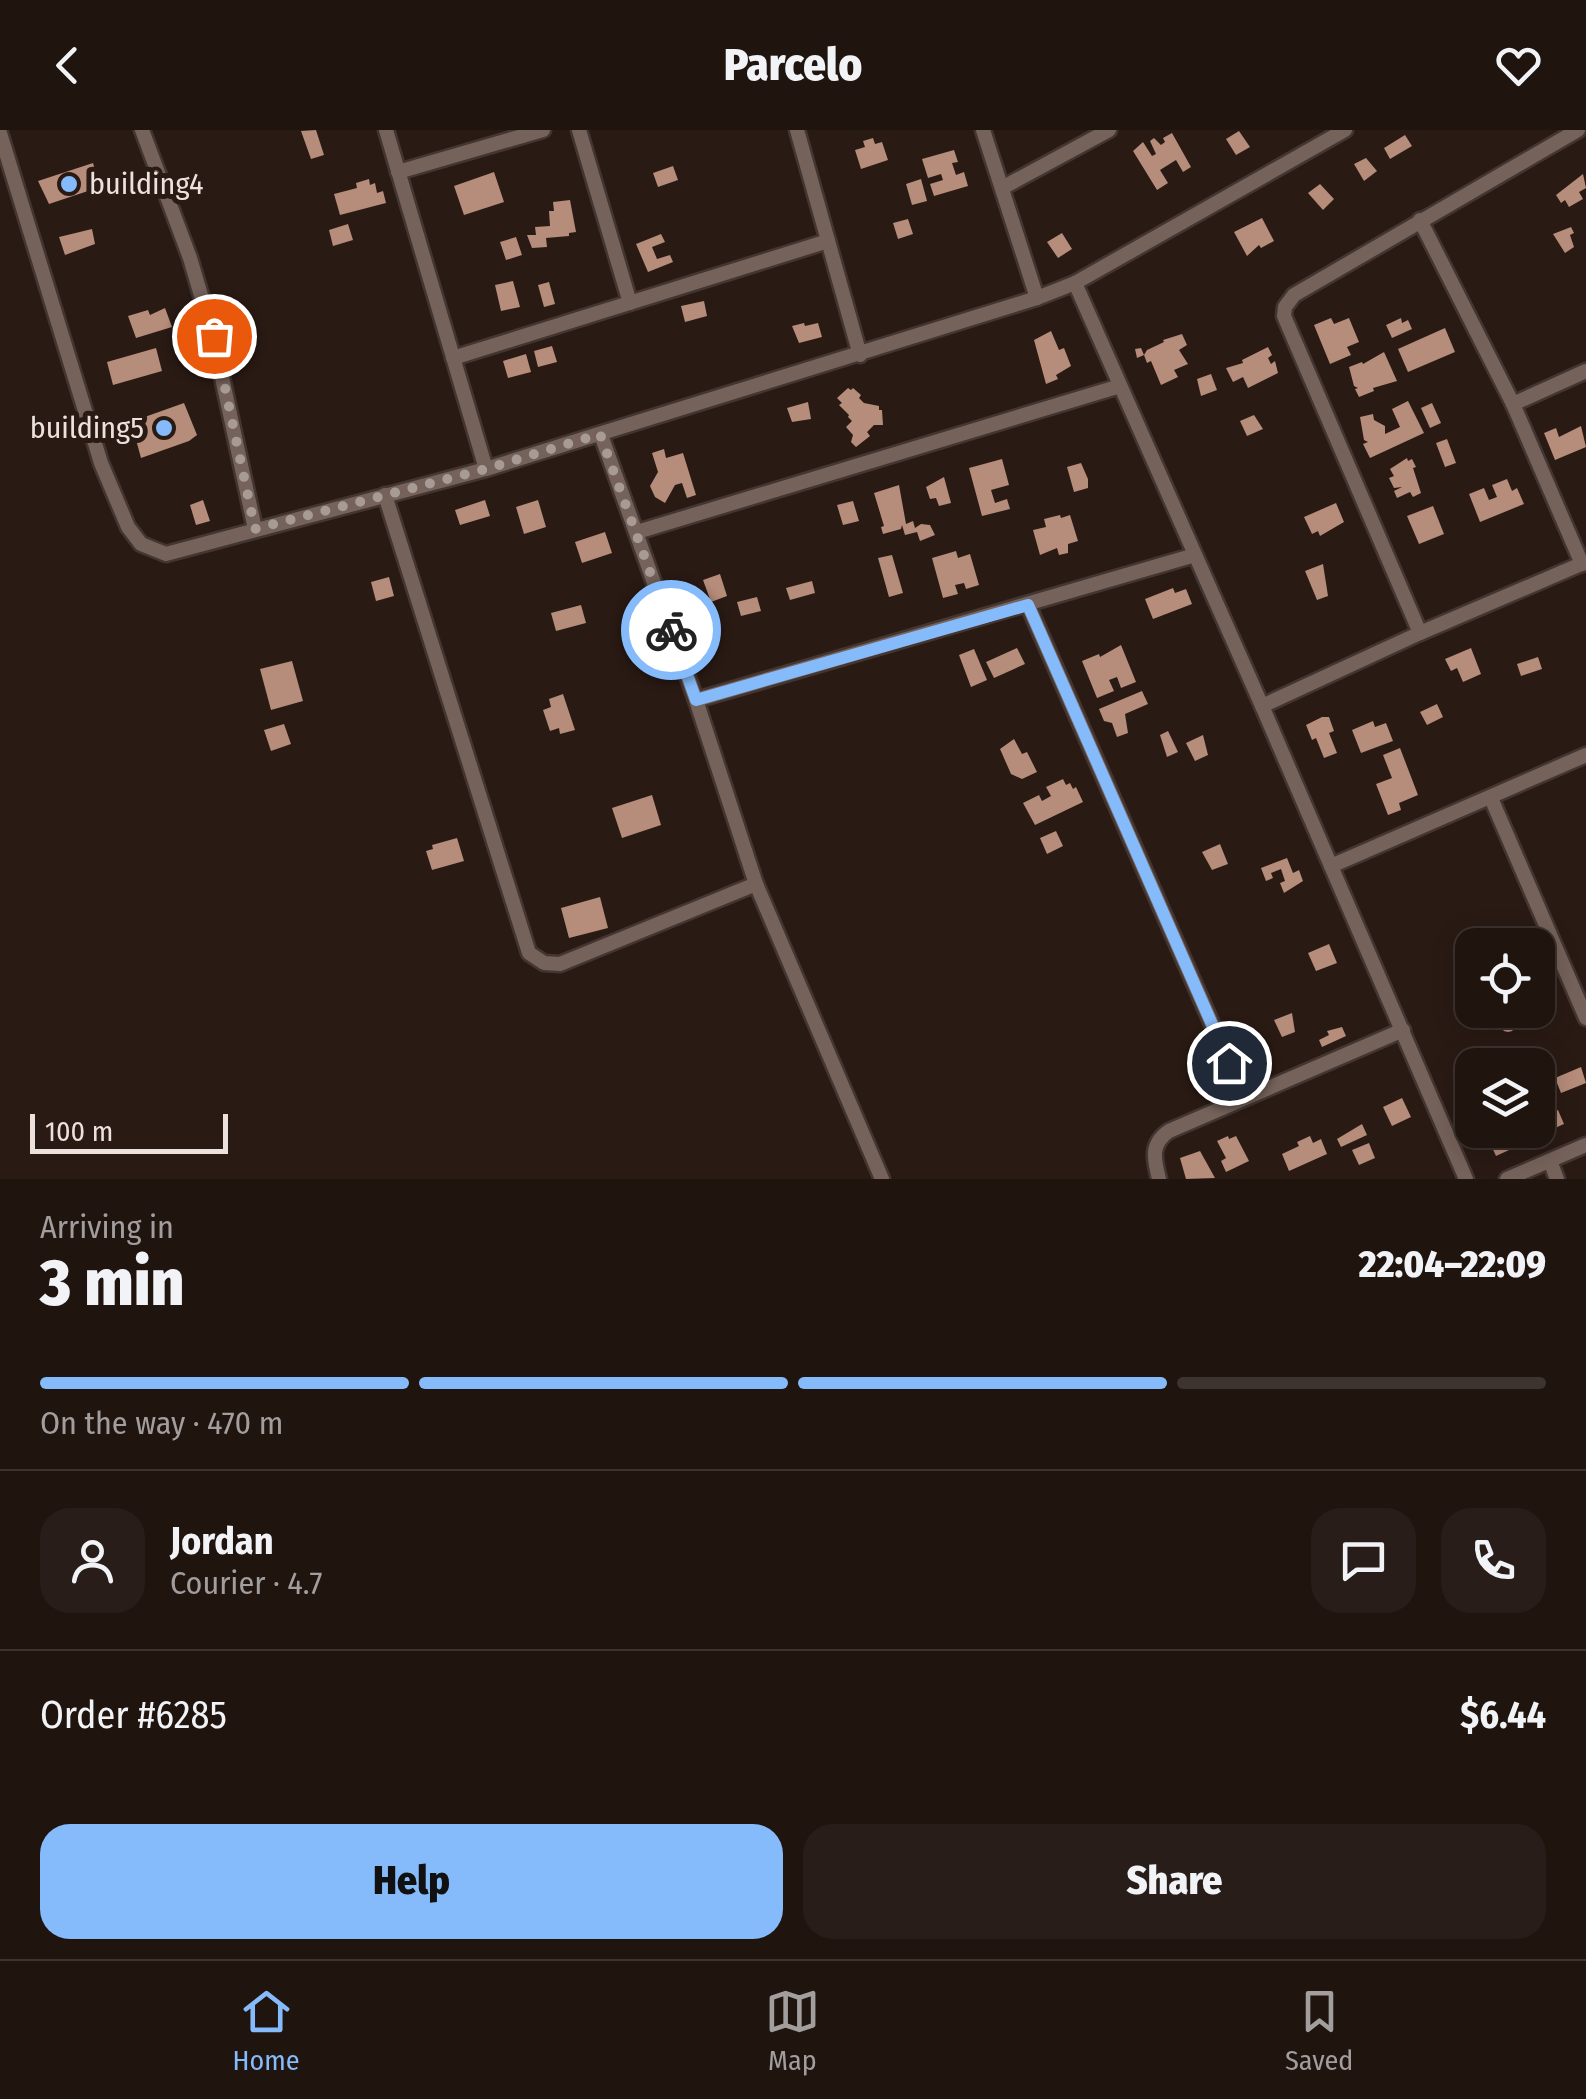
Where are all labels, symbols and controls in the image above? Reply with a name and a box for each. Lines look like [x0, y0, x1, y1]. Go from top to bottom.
icon: back [40, 38, 95, 93]
text: Parcelo [724, 38, 862, 92]
icon: heart [1491, 38, 1546, 93]
place label: building4 [89, 166, 204, 202]
marker: building4 [58, 173, 80, 195]
pin [172, 294, 257, 379]
icon: bag [187, 309, 242, 364]
place label: building5 [30, 410, 144, 446]
marker: building5 [153, 417, 175, 439]
courier [621, 580, 721, 680]
icon: bike [644, 603, 699, 658]
map controls [1455, 928, 1555, 1148]
button: locate [1455, 928, 1555, 1028]
pin [1187, 1021, 1272, 1106]
icon: home [1202, 1036, 1257, 1091]
button: layers [1455, 1048, 1555, 1148]
scale bar [30, 1109, 228, 1154]
text: 100 m [45, 1115, 113, 1148]
text: Arriving in [40, 1208, 174, 1246]
text: 22:04–22:09 [1359, 1241, 1546, 1287]
text: 3 min [40, 1244, 185, 1322]
text: On the way · 470 m [40, 1404, 283, 1442]
button: person [40, 1508, 145, 1613]
button: chat [1311, 1508, 1416, 1613]
button: phone [1441, 1508, 1546, 1613]
text: Jordan [170, 1518, 274, 1564]
text: Courier · 4.7 [170, 1564, 322, 1602]
text: Order #6285 [40, 1692, 227, 1738]
text: $6.44 [1460, 1692, 1546, 1738]
button: Help [40, 1824, 783, 1939]
button: Share [803, 1824, 1546, 1939]
tab: Home [233, 1984, 300, 2077]
tab: Map [765, 1984, 820, 2077]
tab: Saved [1285, 1984, 1353, 2077]

